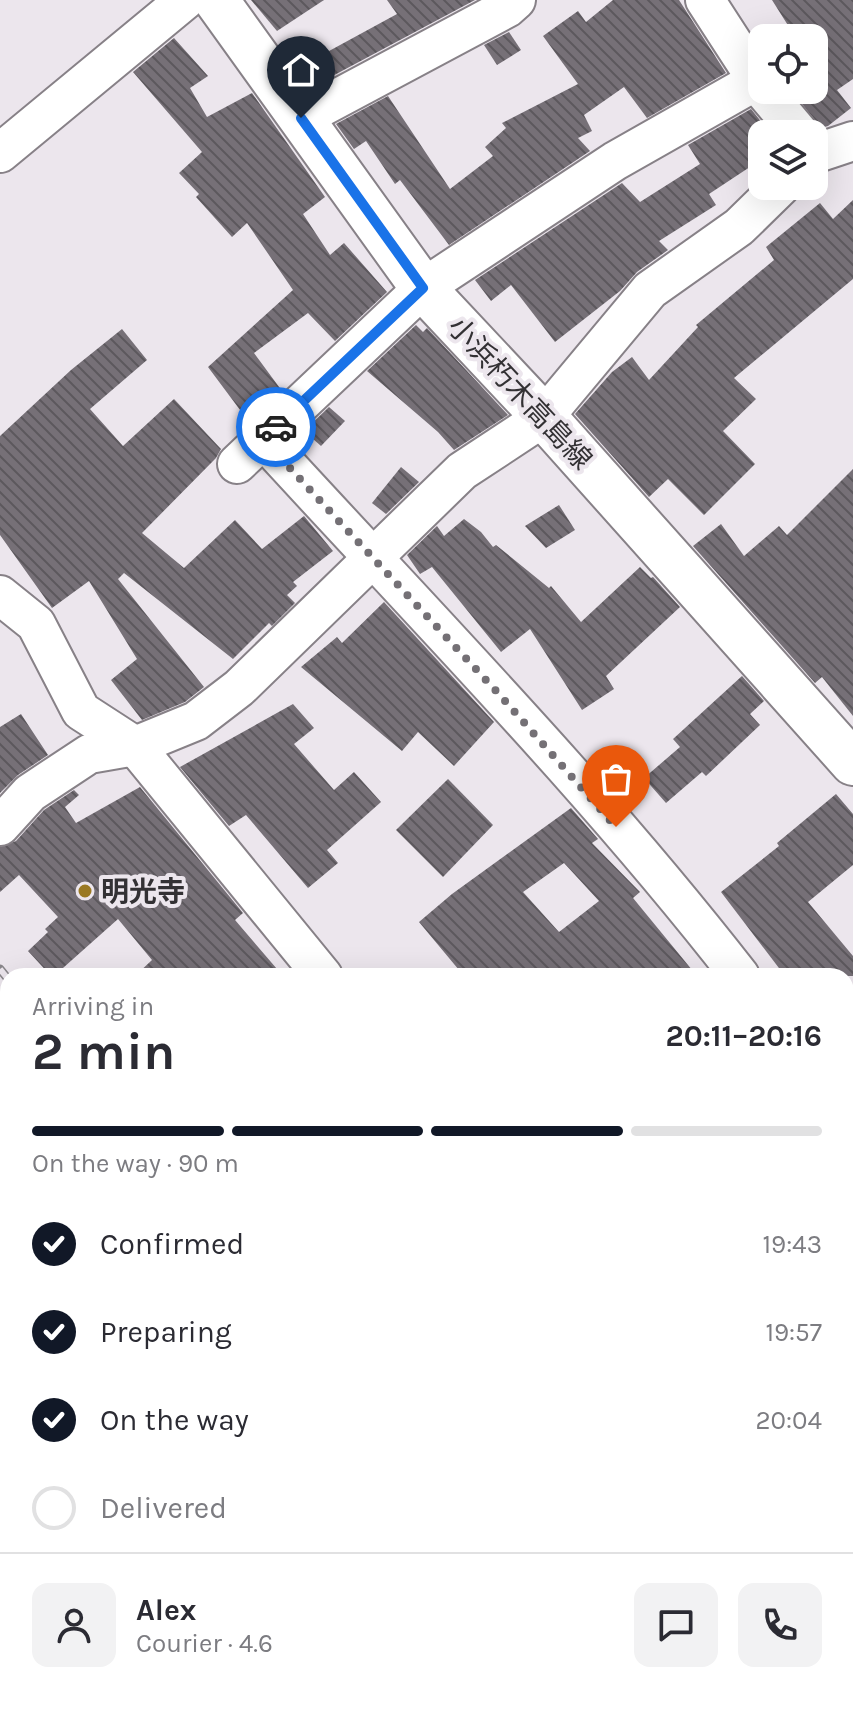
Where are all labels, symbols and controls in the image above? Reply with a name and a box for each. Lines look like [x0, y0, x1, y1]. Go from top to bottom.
map controls [748, 24, 828, 200]
button: locate [748, 24, 828, 104]
pin [267, 36, 335, 118]
icon: home [279, 48, 323, 92]
button: layers [748, 120, 828, 200]
street label: 小浜朽木高島線 [441, 310, 599, 476]
courier [236, 387, 316, 467]
icon: car [254, 405, 298, 449]
pin [582, 745, 650, 827]
icon: bag [594, 757, 638, 801]
place label: 明光寺 [101, 875, 185, 908]
marker: 明光寺 [76, 882, 94, 900]
text: Arriving in [32, 991, 154, 1022]
text: 20:11–20:16 [666, 1018, 822, 1054]
text: 2 min [32, 1021, 175, 1082]
text: On the way · 90 m [32, 1148, 239, 1179]
icon: check [32, 1222, 76, 1266]
text: Confirmed [100, 1226, 244, 1262]
text: 19:43 [762, 1229, 822, 1260]
icon: check [32, 1310, 76, 1354]
text: Preparing [100, 1314, 232, 1350]
text: 19:57 [765, 1317, 822, 1348]
icon: check [32, 1398, 76, 1442]
text: On the way [100, 1402, 249, 1438]
text: 20:04 [756, 1405, 822, 1436]
text: Delivered [100, 1490, 227, 1526]
button: person [32, 1583, 116, 1667]
button: chat [634, 1583, 718, 1667]
button: phone [738, 1583, 822, 1667]
text: Alex [136, 1592, 196, 1628]
text: Courier · 4.6 [136, 1628, 273, 1659]

